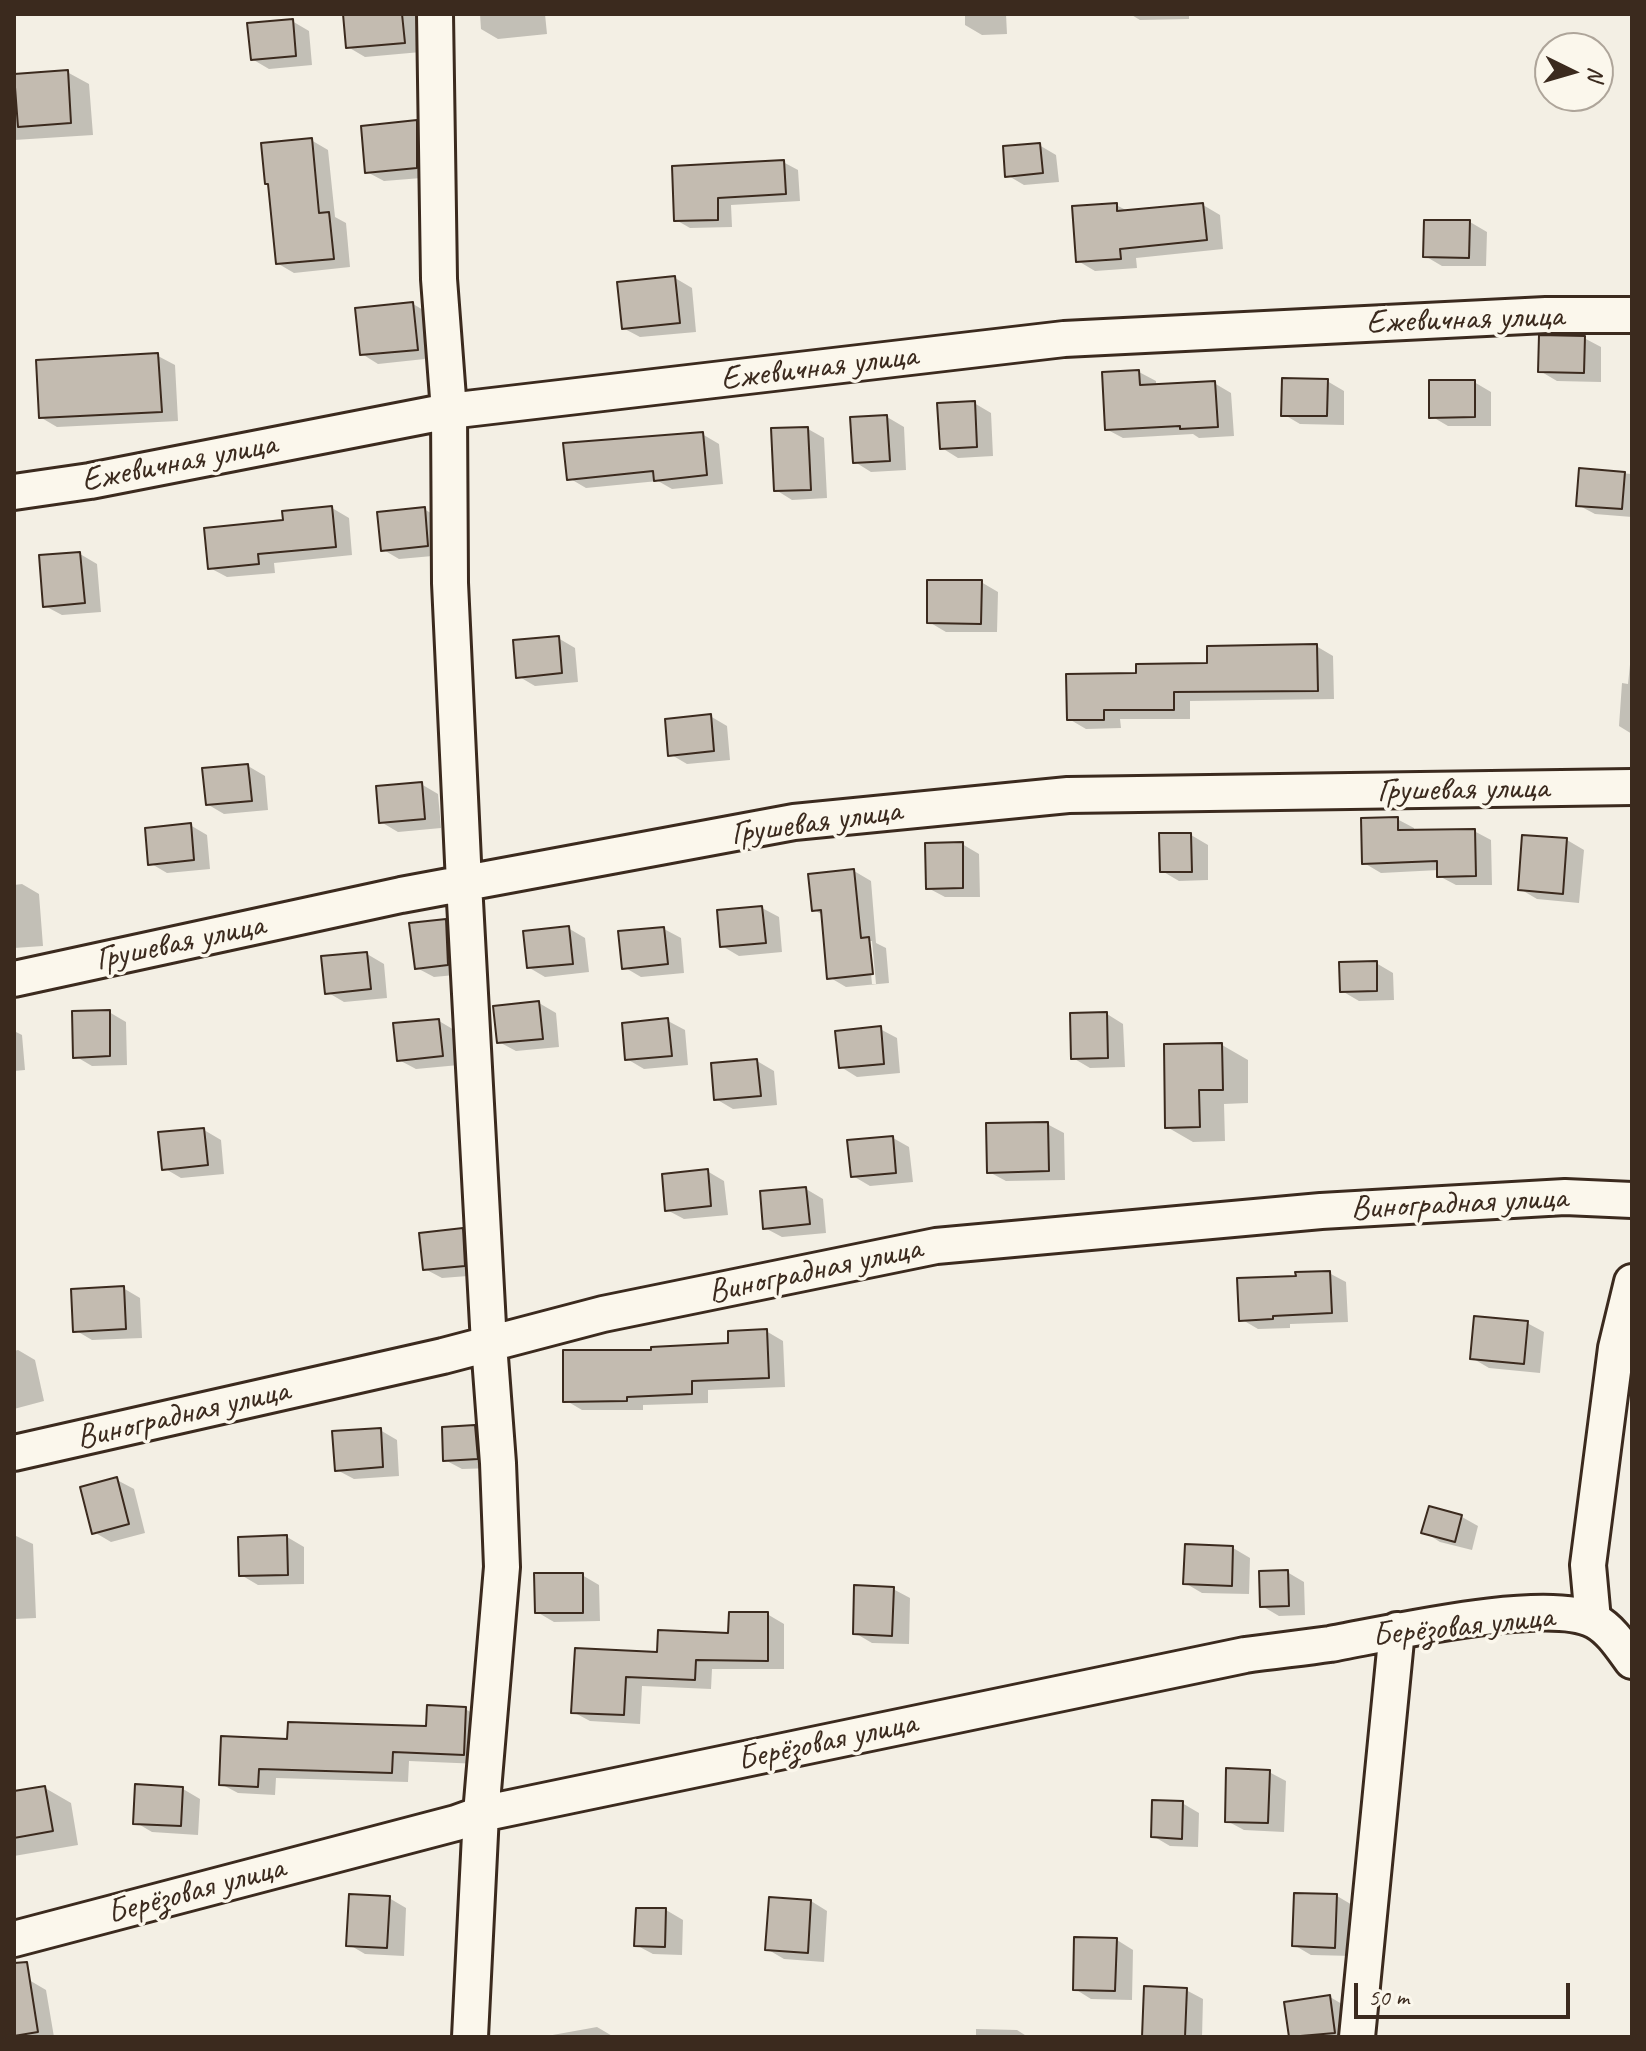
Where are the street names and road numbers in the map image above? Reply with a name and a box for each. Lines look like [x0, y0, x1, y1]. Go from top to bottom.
street label: Ежевичная улица [1366, 296, 1564, 344]
street label: Ежевичная улица [718, 336, 920, 400]
street label: Ежевичная улица [78, 424, 280, 502]
street label: Грушевая улица [1377, 768, 1549, 812]
street label: Грушевая улица [728, 791, 904, 855]
street label: Грушевая улица [92, 905, 268, 981]
street label: Виноградная улица [1350, 1178, 1568, 1230]
street label: Виноградная улица [705, 1228, 925, 1314]
street label: Виноградная улица [73, 1371, 293, 1459]
street label: Берёзовая улица [1370, 1597, 1556, 1657]
street label: Берёзовая улица [734, 1703, 920, 1781]
street label: Берёзовая улица [103, 1848, 289, 1934]

